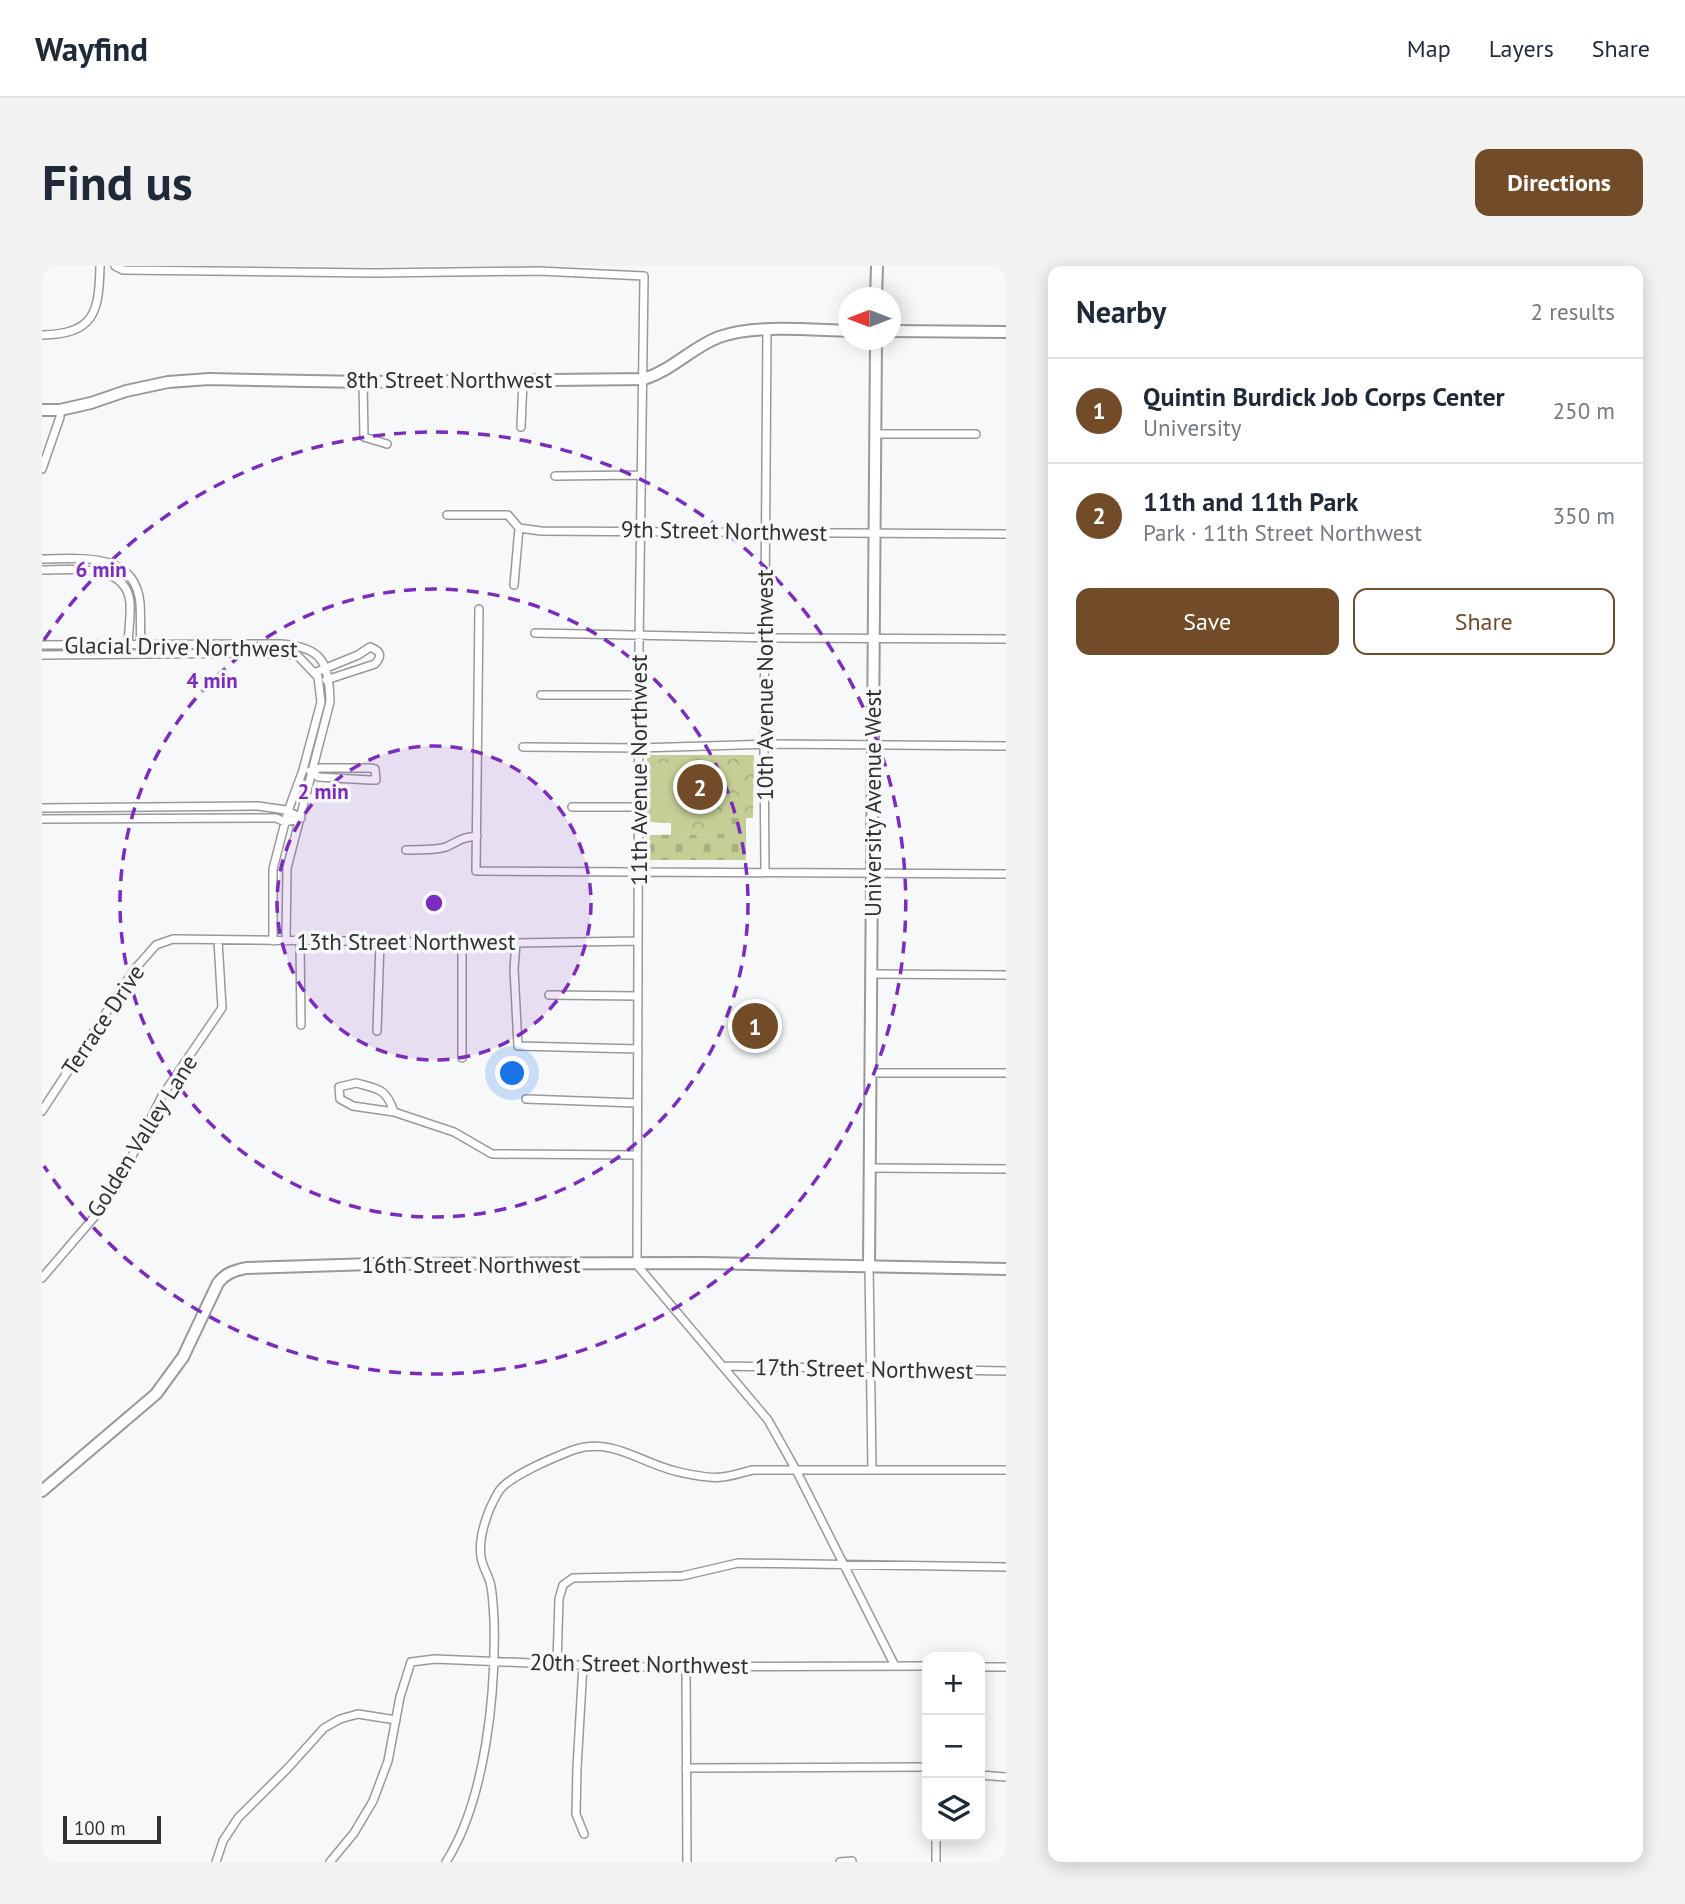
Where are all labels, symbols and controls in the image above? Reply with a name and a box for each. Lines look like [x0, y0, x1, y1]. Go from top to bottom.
text: Wayfind [35, 27, 148, 70]
text: Map [1407, 33, 1451, 64]
text: Layers [1489, 33, 1554, 64]
text: Share [1592, 33, 1650, 64]
button: Directions [1475, 149, 1643, 216]
text: Find us [42, 150, 193, 214]
north arrow [838, 287, 901, 350]
text: Nearby [1076, 292, 1166, 331]
text: 2 results [1531, 297, 1615, 326]
street label: 8th Street Northwest [346, 365, 552, 394]
text: Quintin Burdick Job Corps Center [1143, 380, 1505, 413]
text: 1 [1092, 396, 1106, 425]
text: 250 m [1553, 396, 1615, 425]
text: University [1143, 413, 1241, 442]
text: 11th and 11th Park [1143, 485, 1358, 518]
text: 2 [1092, 501, 1106, 530]
text: 350 m [1553, 501, 1615, 530]
street label: 9th Street Northwest [621, 514, 828, 547]
text: Park · 11th Street Northwest [1143, 518, 1422, 547]
text: 6 min [75, 556, 127, 583]
street label: 10th Avenue Northwest [750, 569, 779, 801]
button: Save [1076, 588, 1339, 655]
button: Share [1353, 588, 1615, 655]
street label: Glacial Drive Northwest [64, 630, 298, 663]
street label: 11th Avenue Northwest [624, 654, 653, 886]
text: 4 min [186, 667, 238, 694]
street label: University Avenue West [858, 689, 887, 917]
pin: 2 [677, 761, 723, 813]
text: 2 min [297, 778, 349, 805]
centre of rings [422, 891, 446, 915]
street label: 13th Street Northwest [297, 927, 516, 956]
street label: Terrace Drive [55, 959, 150, 1081]
pin: 1 [732, 1000, 778, 1052]
street label: Golden Valley Lane [80, 1049, 203, 1222]
your location [495, 1056, 529, 1090]
street label: 16th Street Northwest [362, 1250, 581, 1279]
street label: 17th Street Northwest [755, 1352, 974, 1385]
street label: 20th Street Northwest [529, 1647, 749, 1680]
map controls [922, 1652, 985, 1841]
button: + [922, 1652, 985, 1715]
button: − [922, 1715, 985, 1778]
button: layers [922, 1778, 985, 1841]
scale bar [63, 1813, 161, 1845]
text: 100 m [74, 1816, 126, 1840]

